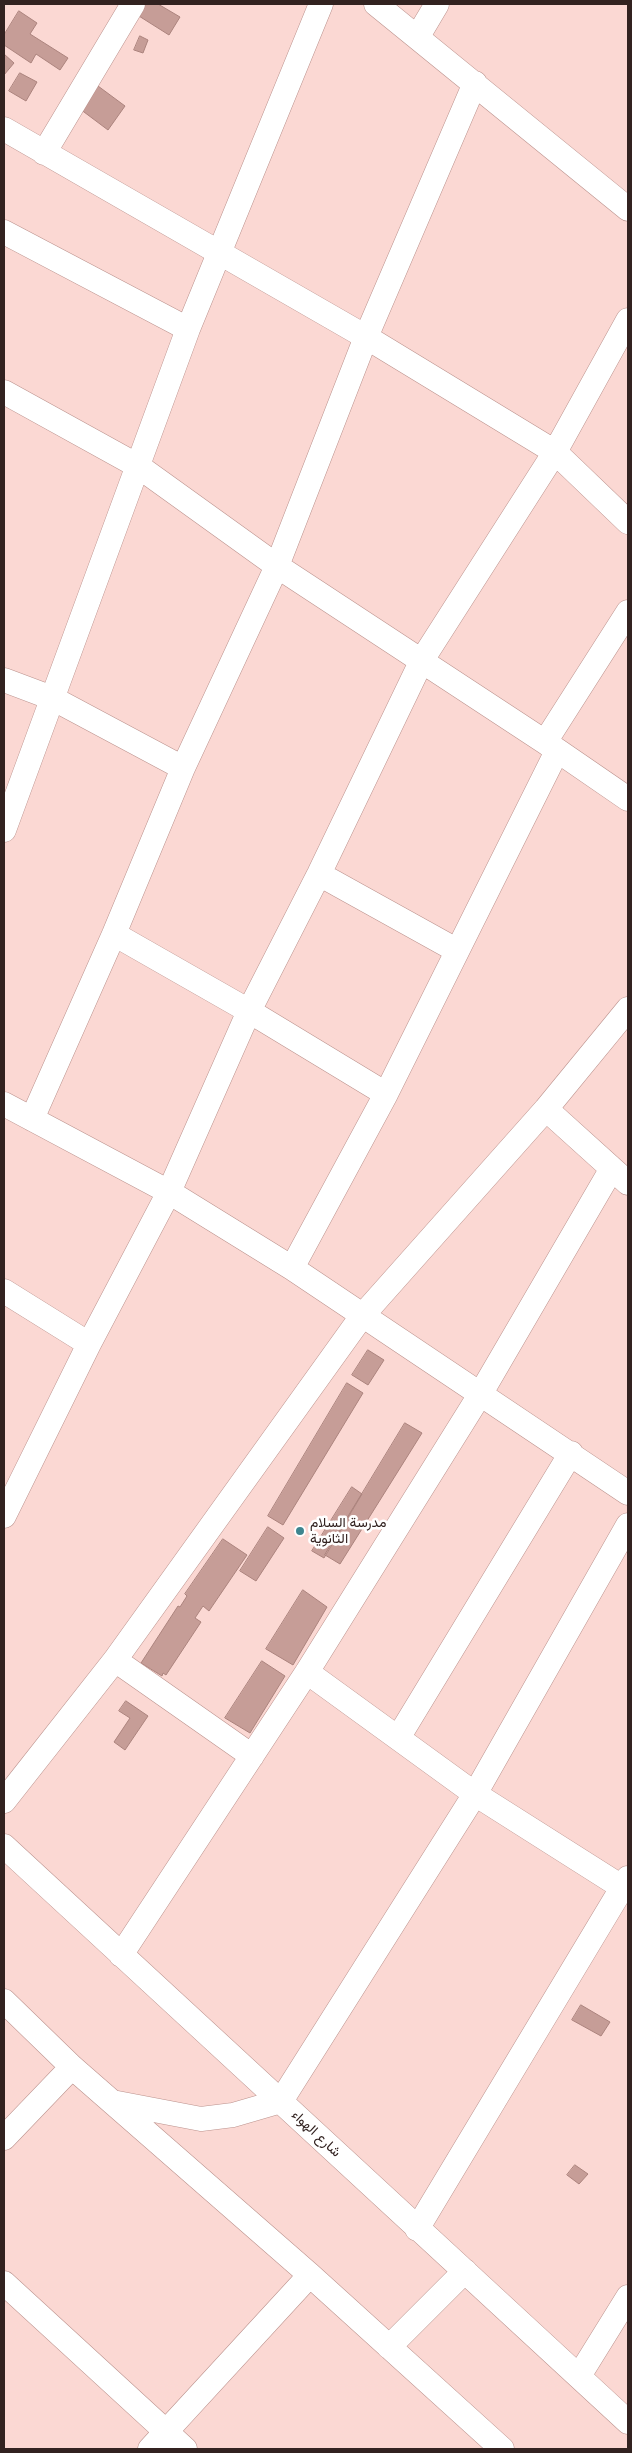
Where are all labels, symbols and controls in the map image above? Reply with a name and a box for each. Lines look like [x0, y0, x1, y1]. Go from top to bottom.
place label: مدرسة السلام الثانوية [310, 1515, 386, 1548]
marker: مدرسة السلام الثانوية [294, 1525, 306, 1537]
street label: شارع الهواء [288, 2107, 344, 2161]

